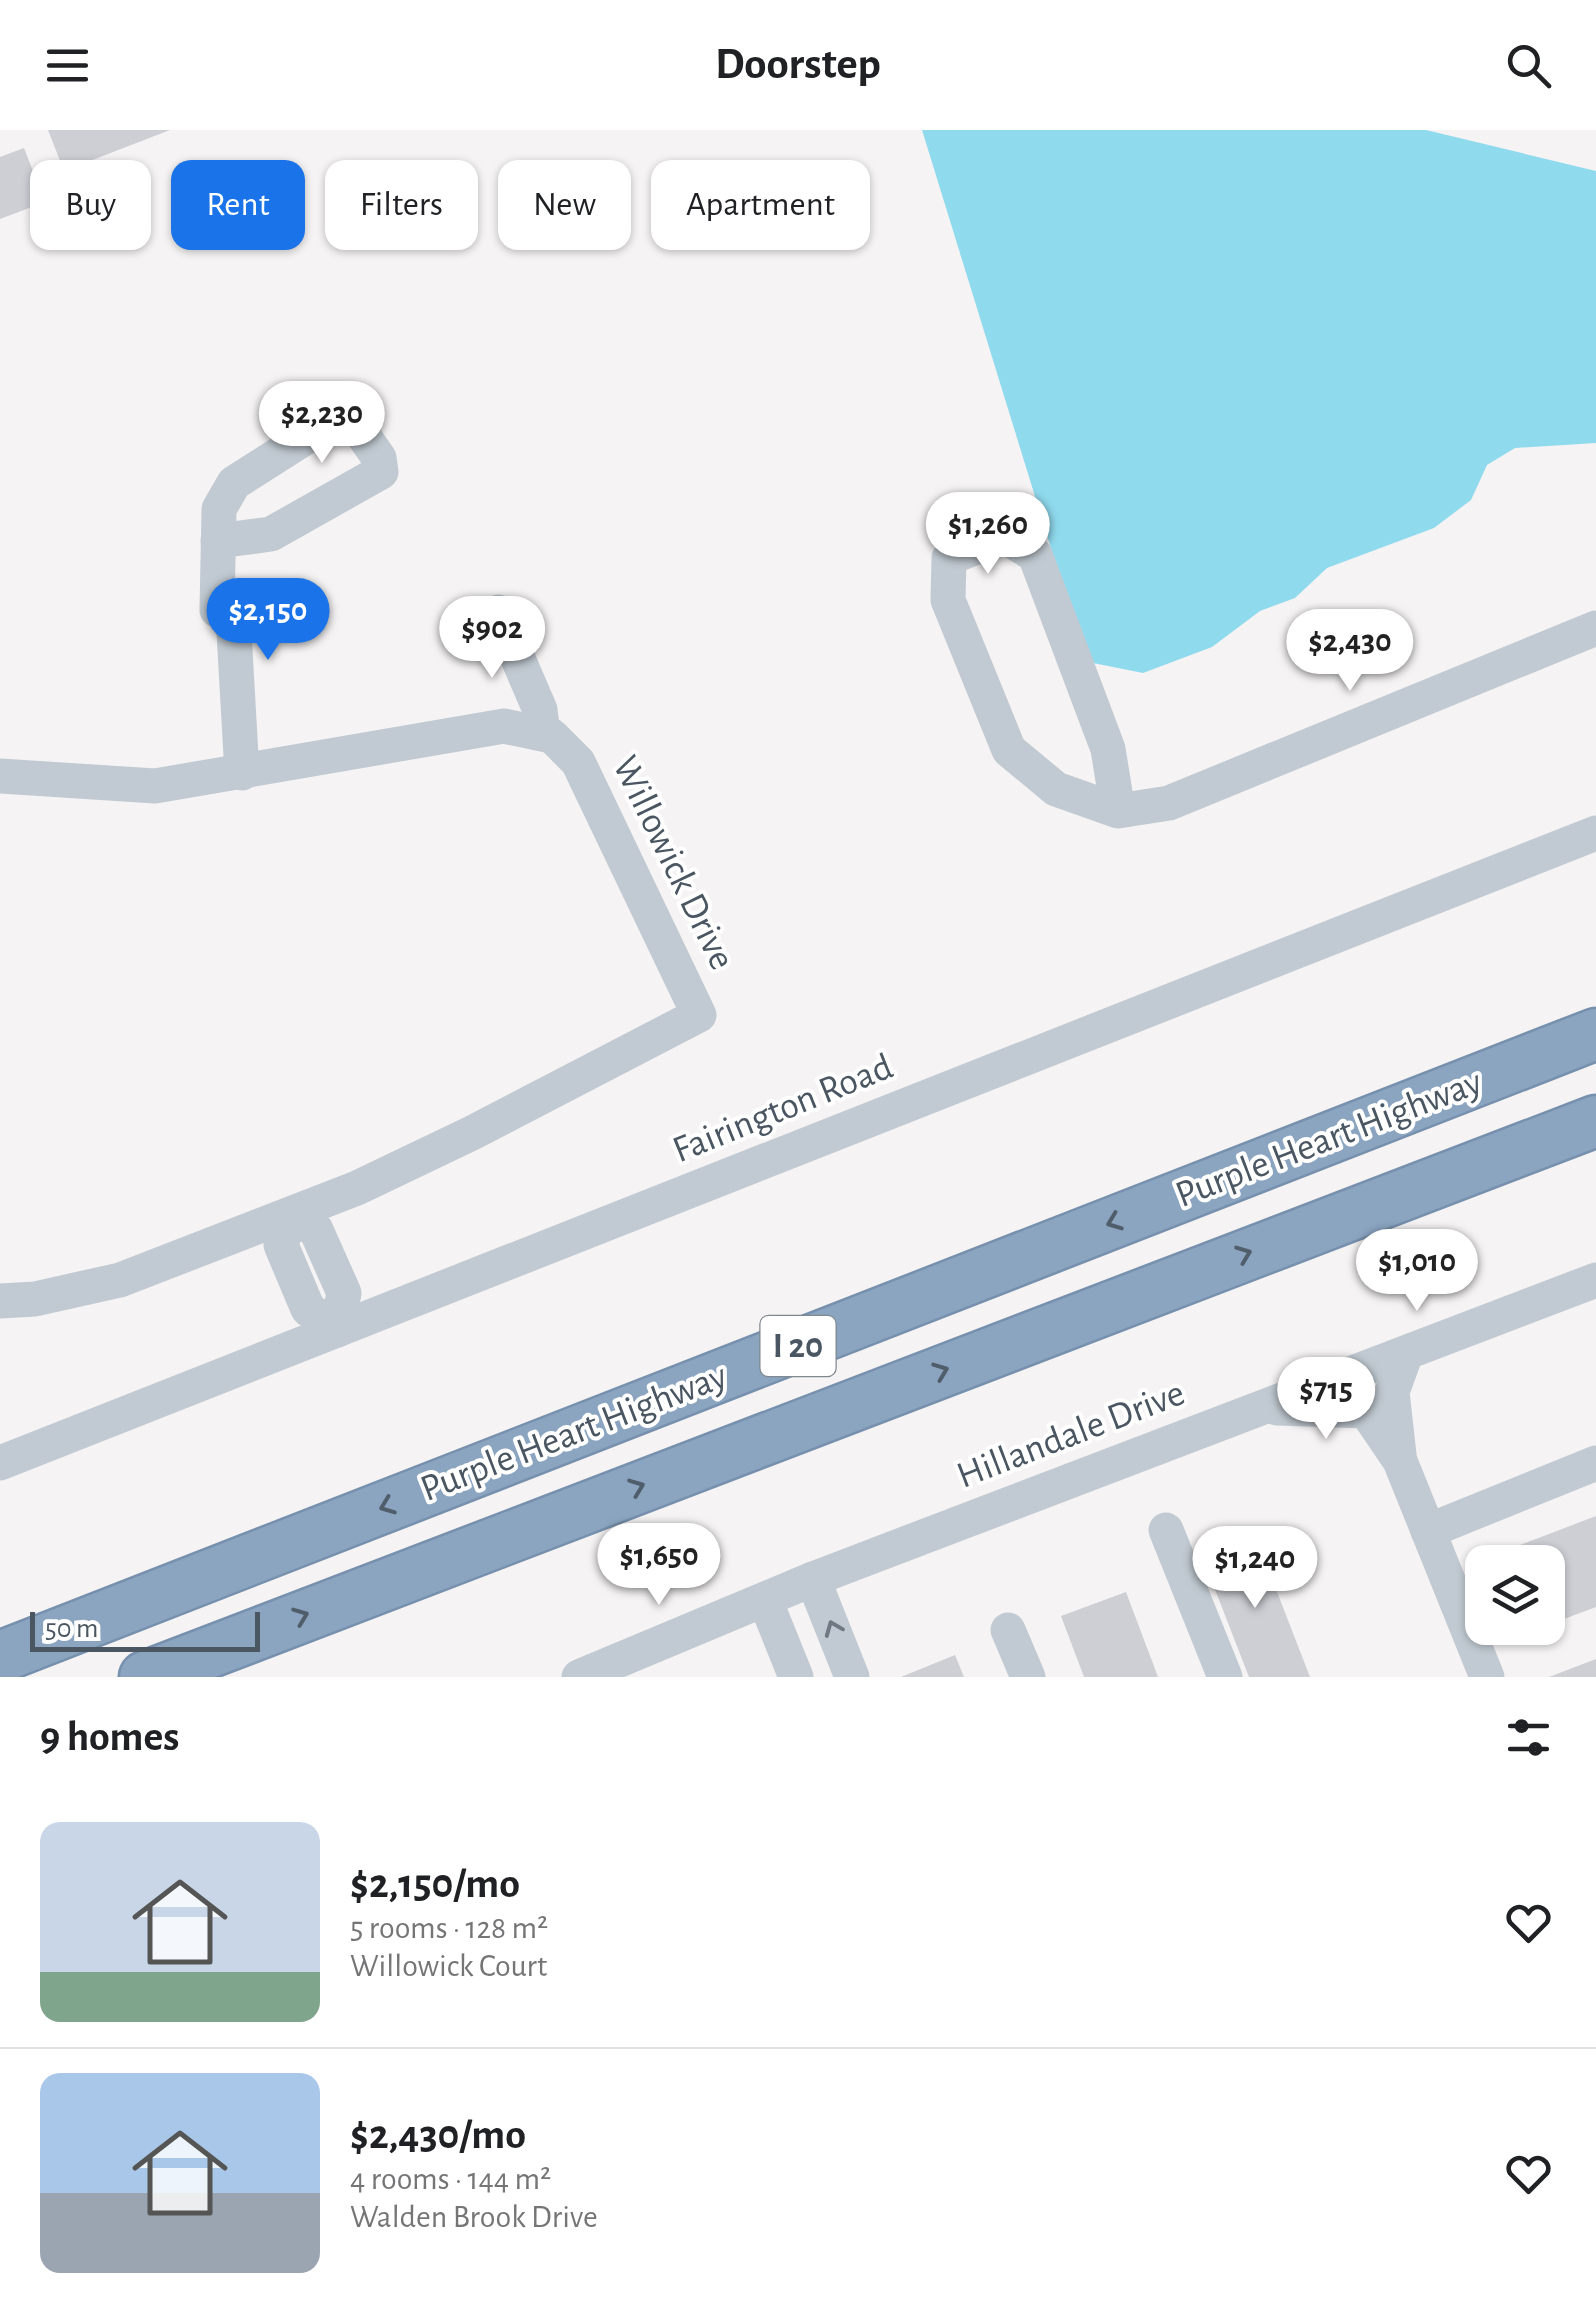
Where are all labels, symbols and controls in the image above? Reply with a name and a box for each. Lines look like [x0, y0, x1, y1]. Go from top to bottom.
icon: menu [40, 38, 95, 93]
icon: search [1501, 38, 1556, 93]
text: Doorstep [715, 42, 881, 87]
chip: Buy [30, 160, 151, 250]
chip: Rent [171, 160, 305, 250]
chip: Filters [325, 160, 478, 250]
chip: New [498, 160, 631, 250]
chip: Apartment [651, 160, 870, 250]
pin: $2,230 [241, 381, 403, 466]
text: $2,230 [281, 397, 363, 429]
pin: $1,260 [907, 492, 1069, 577]
text: $1,260 [948, 508, 1028, 540]
pin: $2,150 [187, 578, 349, 663]
text: $2,150 [229, 594, 307, 626]
pin: $902 [433, 596, 551, 681]
pin: $2,430 [1269, 609, 1431, 694]
text: $902 [461, 612, 523, 644]
text: $2,430 [1308, 625, 1392, 657]
street label: Willowick Drive [605, 750, 741, 976]
street label: Fairington Road [668, 1048, 898, 1170]
street label: Purple Heart Highway [1171, 1063, 1487, 1215]
one-way arrow [1106, 1211, 1124, 1231]
pin: $1,010 [1336, 1229, 1498, 1314]
one-way arrow [1235, 1245, 1252, 1266]
text: $1,010 [1378, 1245, 1456, 1277]
road number: I 20 [760, 1316, 836, 1376]
street label: Purple Heart Highway [416, 1357, 732, 1509]
pin: $715 [1267, 1357, 1385, 1442]
one-way arrow [931, 1362, 948, 1382]
text: $715 [1299, 1373, 1353, 1405]
street label: Hillandale Drive [952, 1374, 1190, 1496]
one-way arrow [628, 1478, 645, 1499]
one-way arrow [380, 1494, 397, 1515]
pin: $1,650 [578, 1523, 740, 1608]
pin: $1,240 [1174, 1526, 1336, 1611]
text: $1,650 [619, 1539, 699, 1571]
text: $1,240 [1214, 1542, 1296, 1574]
map controls [1465, 1545, 1565, 1645]
button: layers [1465, 1545, 1565, 1645]
scale bar [30, 1607, 260, 1652]
one-way arrow [292, 1608, 309, 1628]
text: 50 m [45, 1615, 99, 1643]
one-way arrow [824, 1620, 844, 1638]
icon: filters [1501, 1710, 1556, 1765]
text: 9 homes [40, 1716, 179, 1758]
icon: home [120, 1862, 240, 1982]
text: $2,150/mo [350, 1863, 520, 1905]
icon: heart [1501, 1895, 1556, 1950]
text: 5 rooms · 128 m² [350, 1912, 548, 1944]
text: Willowick Court [350, 1950, 547, 1982]
icon: home [120, 2113, 240, 2233]
text: $2,430/mo [350, 2114, 526, 2156]
icon: heart [1501, 2146, 1556, 2201]
text: 4 rooms · 144 m² [350, 2163, 551, 2195]
text: Walden Brook Drive [350, 2201, 598, 2233]

